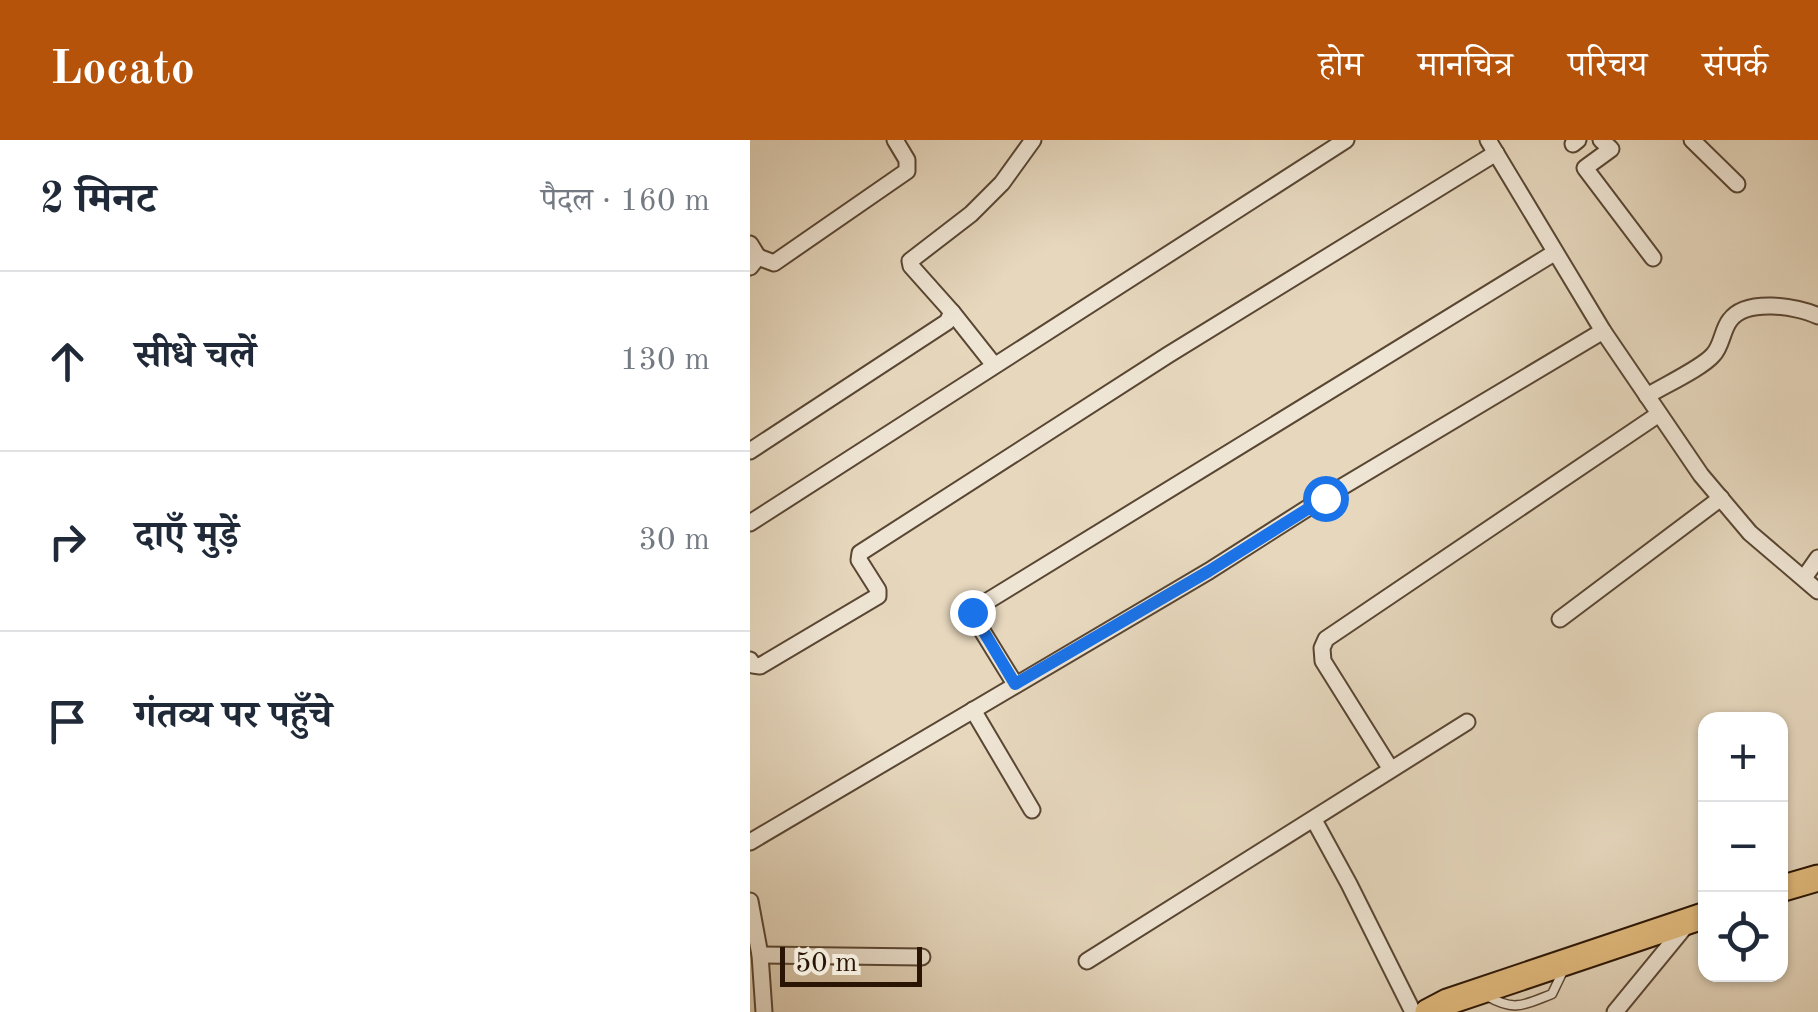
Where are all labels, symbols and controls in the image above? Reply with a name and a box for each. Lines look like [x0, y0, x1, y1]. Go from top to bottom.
text: Locato [50, 46, 195, 94]
text: होम [1318, 49, 1363, 84]
text: मानचित्र [1418, 49, 1513, 84]
text: परिचय [1568, 49, 1647, 84]
text: संपर्क [1702, 49, 1768, 84]
text: 2 मिनट [40, 180, 156, 222]
text: पैदल · 160 m [541, 186, 710, 218]
icon: ahead [40, 334, 95, 389]
text: सीधे चलें [135, 338, 256, 376]
text: 130 m [620, 345, 710, 377]
route start [1303, 476, 1349, 522]
icon: right [40, 514, 95, 569]
text: दाएँ मुड़ें [135, 518, 239, 556]
text: 30 m [639, 525, 710, 557]
route end [950, 590, 996, 636]
icon: arrive [40, 694, 95, 749]
text: गंतव्य पर पहुँचे [135, 698, 332, 736]
map controls [1698, 712, 1788, 982]
button: + [1698, 712, 1788, 802]
button: − [1698, 802, 1788, 892]
button: locate [1698, 892, 1788, 982]
scale bar [780, 942, 922, 986]
text: 50 m [795, 950, 858, 978]

